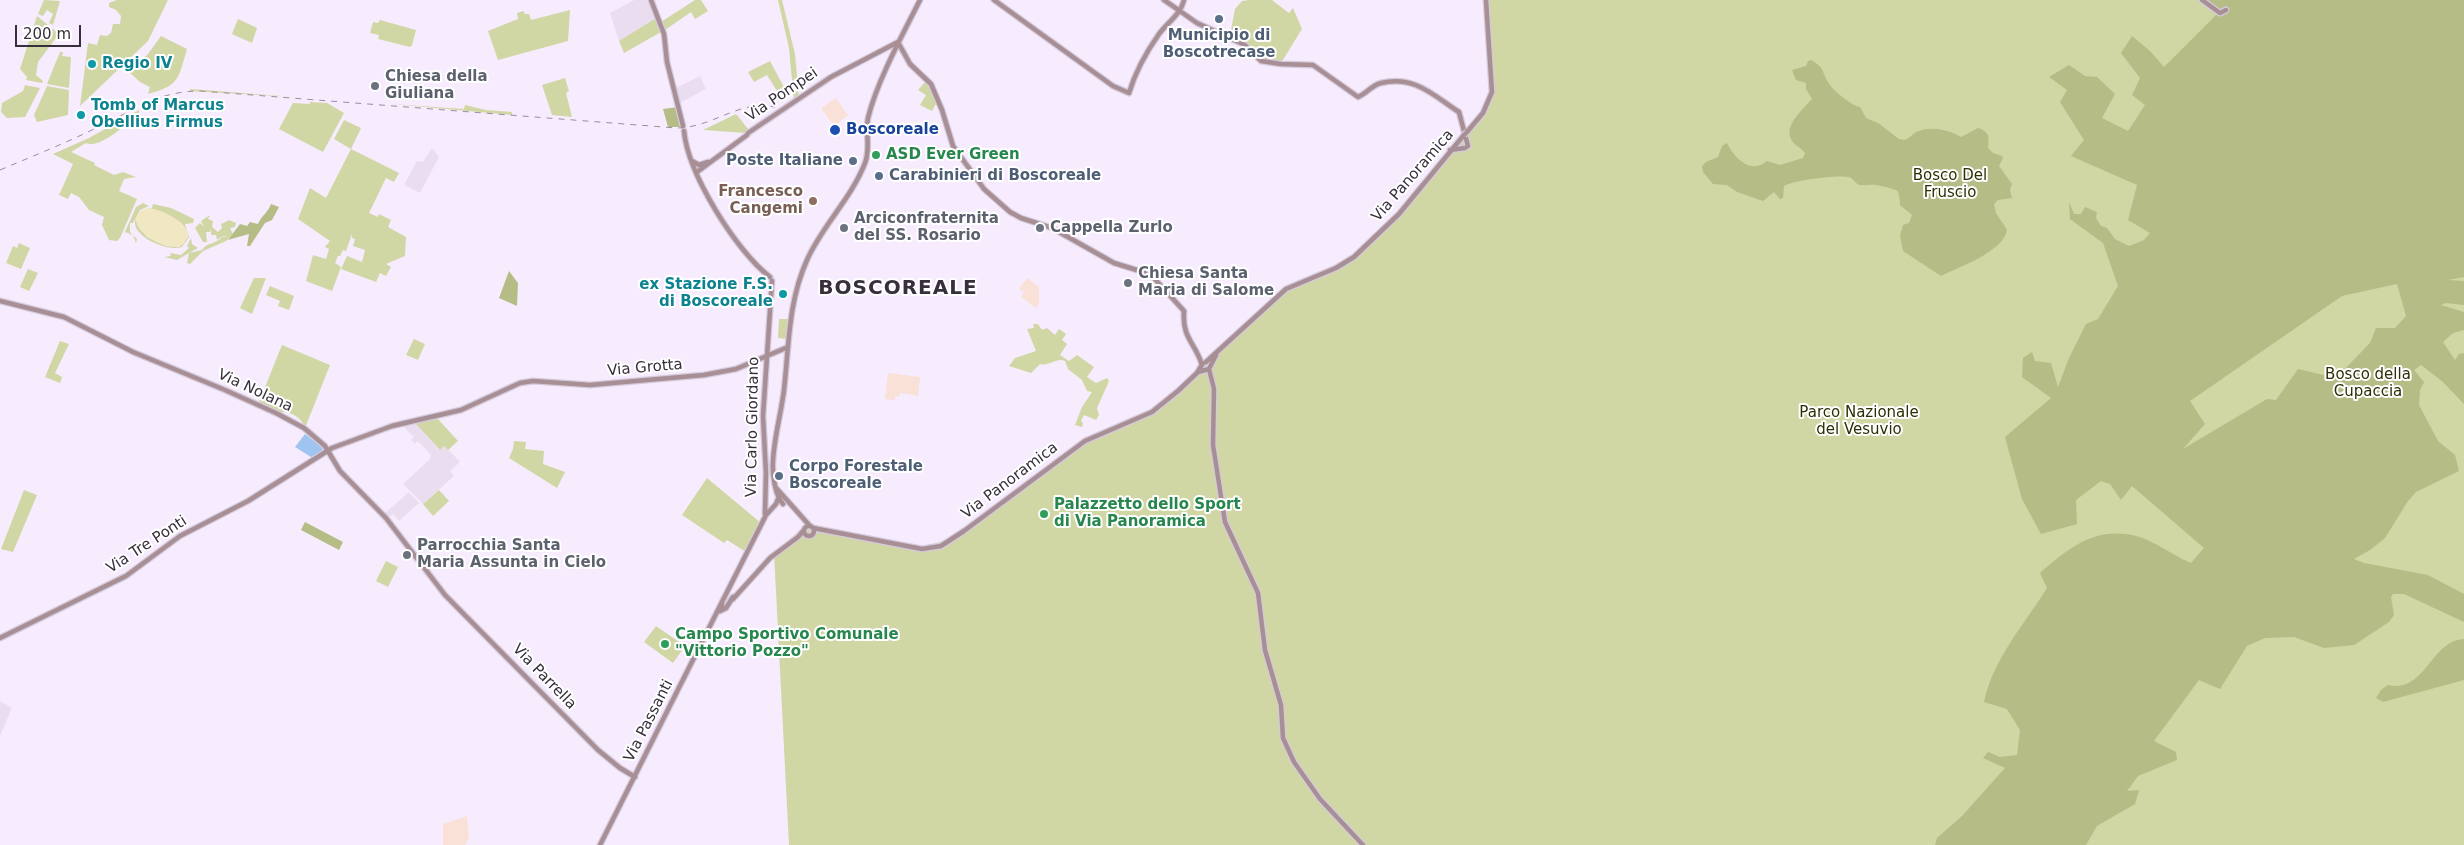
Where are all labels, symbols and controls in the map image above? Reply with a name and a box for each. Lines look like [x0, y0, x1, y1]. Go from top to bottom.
marker: Municipio di Boscotrecase [1213, 13, 1225, 25]
scale bar [18, 15, 84, 47]
text: 200 m [23, 25, 71, 43]
place label: Municipio di Boscotrecase [1163, 27, 1275, 62]
place label: Regio IV [102, 55, 172, 73]
marker: Regio IV [86, 58, 98, 70]
street label: Via Pompei [742, 64, 822, 126]
place label: Chiesa della Giuliana [385, 68, 488, 103]
marker: Chiesa della Giuliana [369, 80, 381, 92]
place label: Tomb of Marcus Obellius Firmus [91, 97, 224, 132]
marker: Tomb of Marcus Obellius Firmus [75, 109, 87, 121]
place label: Boscoreale [846, 121, 939, 139]
marker: Boscoreale [828, 123, 842, 137]
street label: Via Panoramica [1368, 126, 1458, 226]
place label: ASD Ever Green [886, 146, 1020, 164]
marker: ASD Ever Green [870, 149, 882, 161]
place label: Poste Italiane [726, 152, 843, 170]
marker: Poste Italiane [847, 155, 859, 167]
place label: Carabinieri di Boscoreale [889, 167, 1101, 185]
park label: Bosco Del Fruscio [1913, 167, 1987, 202]
marker: Carabinieri di Boscoreale [873, 170, 885, 182]
place label: Francesco Cangemi [718, 183, 803, 218]
marker: Francesco Cangemi [807, 195, 819, 207]
place label: Arciconfraternita del SS. Rosario [854, 210, 999, 245]
place label: Cappella Zurlo [1050, 219, 1173, 237]
marker: Arciconfraternita del SS. Rosario [838, 222, 850, 234]
marker: Cappella Zurlo [1034, 222, 1046, 234]
place label: Chiesa Santa Maria di Salome [1138, 265, 1274, 300]
place label: ex Stazione F.S. di Boscoreale [639, 276, 773, 311]
district label: BOSCOREALE [817, 277, 979, 301]
marker: Chiesa Santa Maria di Salome [1122, 277, 1134, 289]
marker: ex Stazione F.S. di Boscoreale [777, 288, 789, 300]
street label: Via Grotta [607, 356, 683, 380]
street label: Via Carlo Giordano [743, 357, 763, 497]
street label: Via Nolana [215, 366, 295, 416]
park label: Bosco della Cupaccia [2325, 366, 2411, 401]
park label: Parco Nazionale del Vesuvio [1799, 404, 1919, 439]
street label: Via Panoramica [958, 439, 1062, 523]
place label: Corpo Forestale Boscoreale [789, 458, 923, 493]
marker: Corpo Forestale Boscoreale [773, 470, 785, 482]
place label: Palazzetto dello Sport di Via Panoramica [1054, 496, 1241, 531]
marker: Palazzetto dello Sport di Via Panoramica [1038, 508, 1050, 520]
street label: Via Tre Ponti [103, 512, 191, 578]
place label: Parrocchia Santa Maria Assunta in Cielo [417, 537, 606, 572]
marker: Parrocchia Santa Maria Assunta in Cielo [401, 549, 413, 561]
place label: Campo Sportivo Comunale "Vittorio Pozzo" [675, 626, 899, 661]
marker: Campo Sportivo Comunale "Vittorio Pozzo" [659, 638, 671, 650]
street label: Via Parrella [508, 640, 580, 714]
street label: Via Passanti [621, 677, 677, 765]

